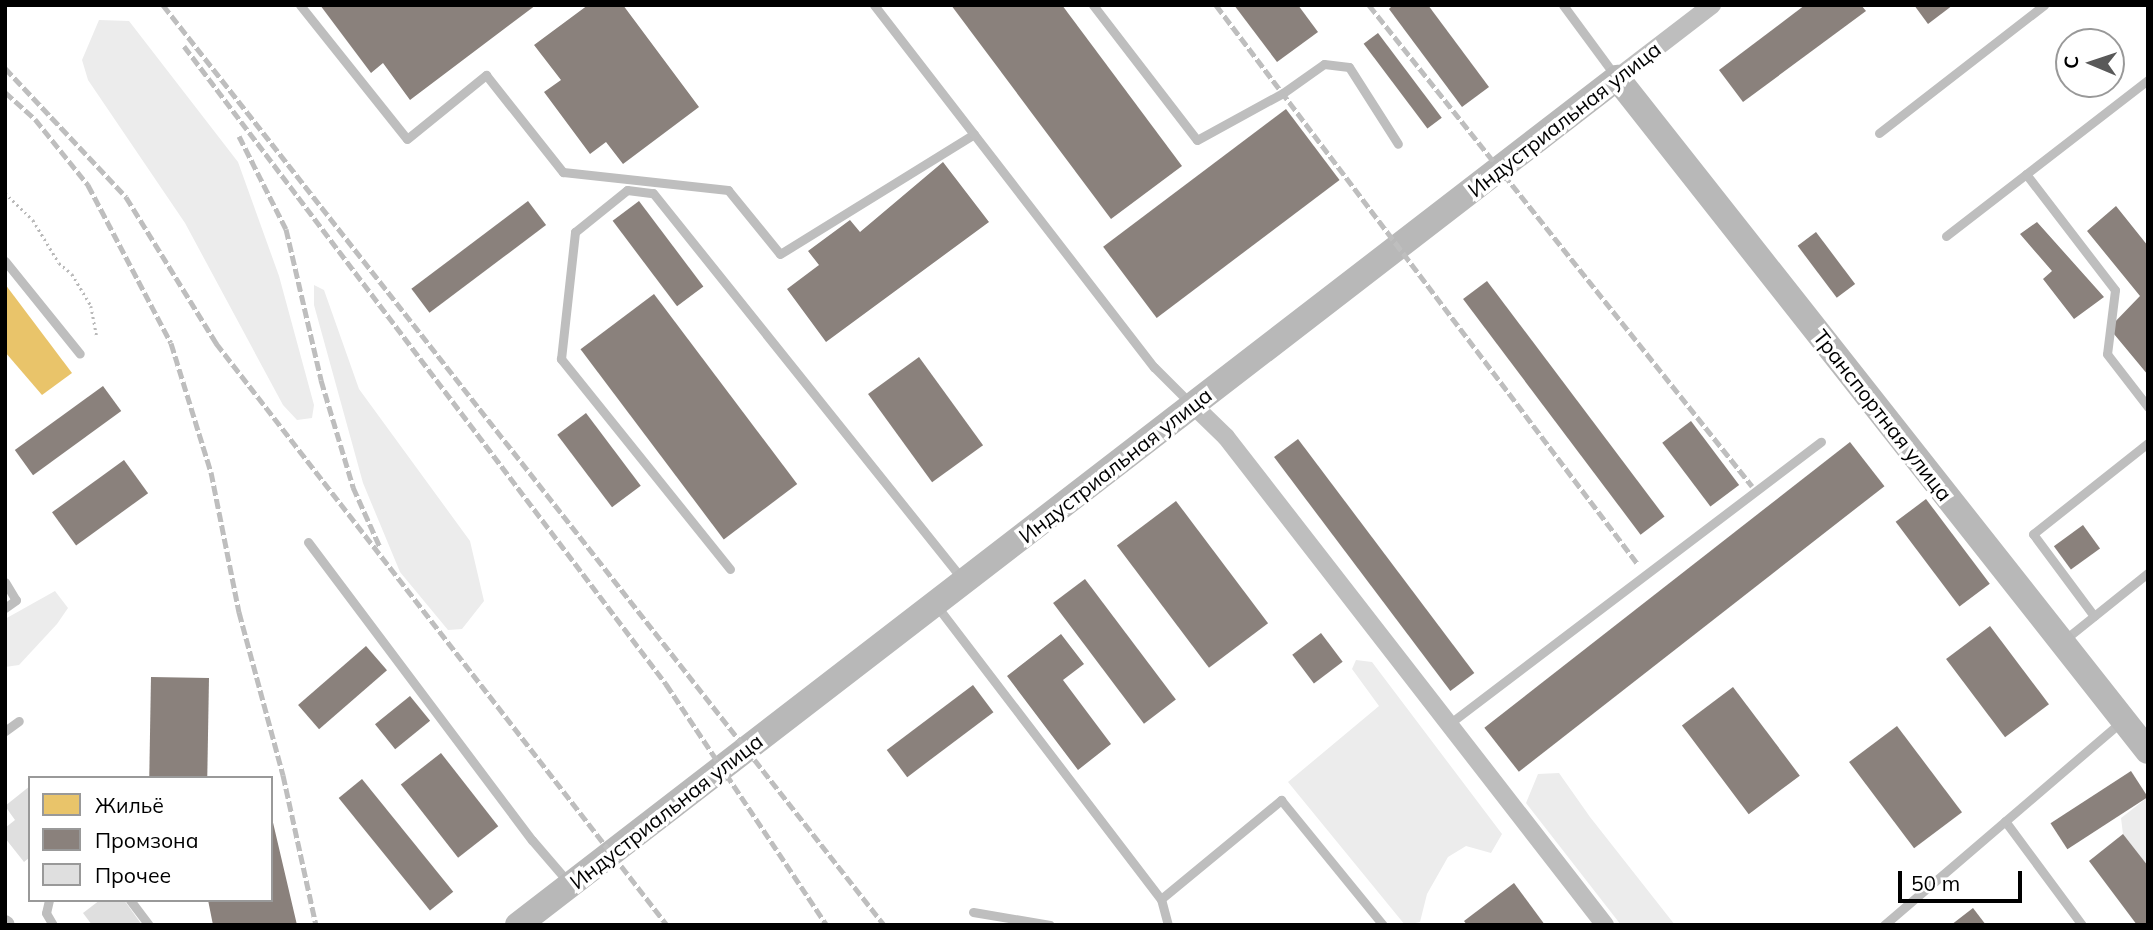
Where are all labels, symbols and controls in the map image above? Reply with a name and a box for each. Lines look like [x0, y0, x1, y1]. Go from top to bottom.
north arrow [2055, 28, 2125, 98]
street label: Индустриальная улица [1462, 36, 1666, 202]
text: С [2059, 55, 2083, 69]
street label: Транспортная улица [1808, 324, 1958, 506]
street label: Индустриальная улица [1013, 382, 1217, 548]
street label: Индустриальная улица [564, 728, 768, 894]
legend [28, 776, 273, 902]
text: Жильё [95, 792, 164, 818]
text: Промзона [95, 827, 198, 853]
scale bar [1901, 856, 2025, 900]
text: Прочее [95, 862, 171, 888]
text: 50 m [1911, 870, 1960, 896]

